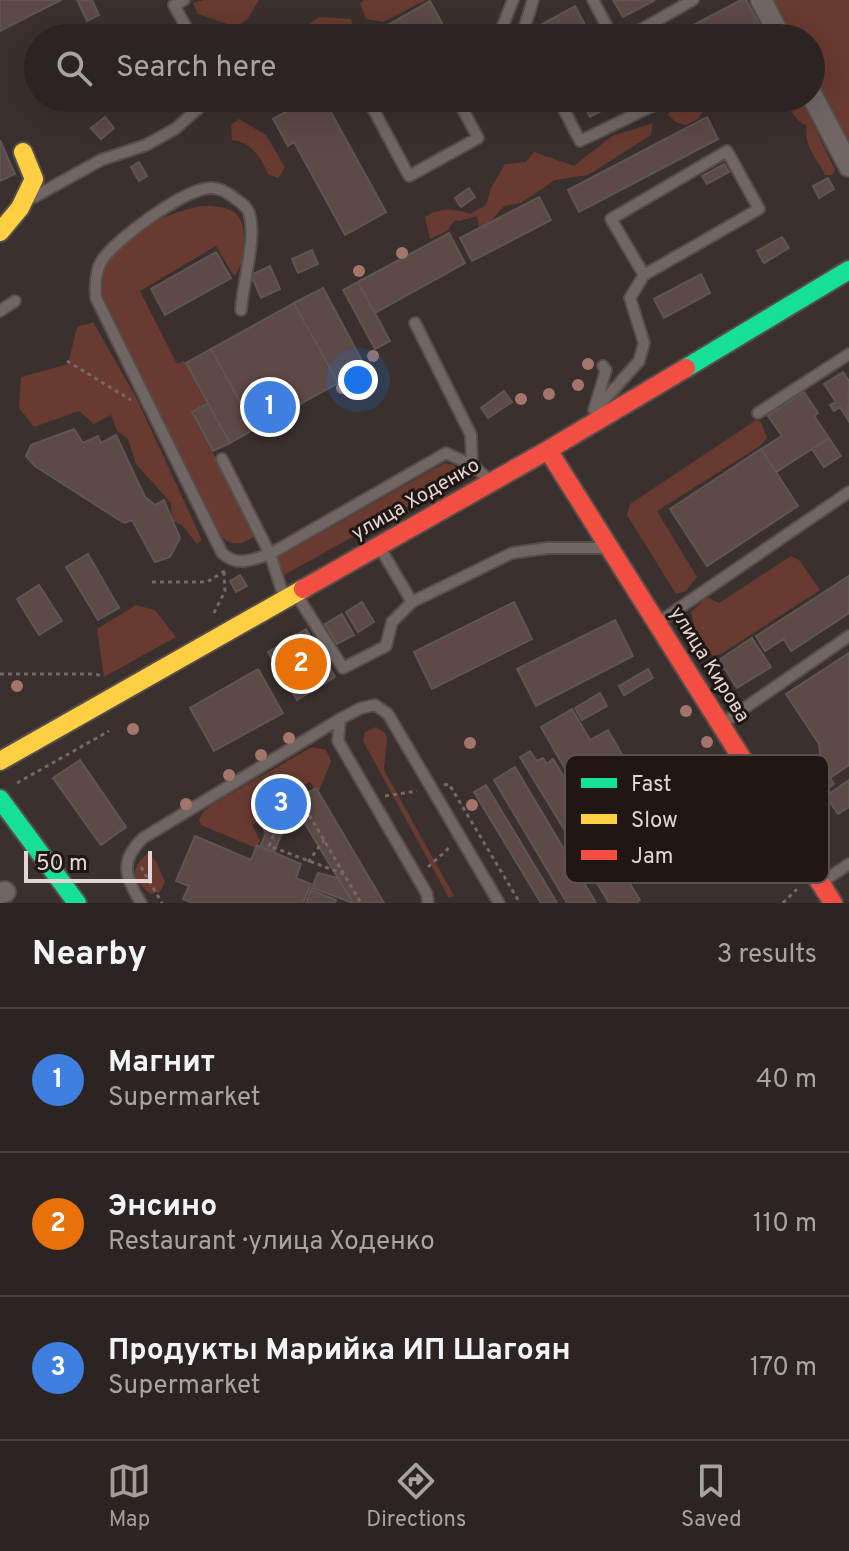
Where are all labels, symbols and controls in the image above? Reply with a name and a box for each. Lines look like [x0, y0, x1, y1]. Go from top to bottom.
search box [24, 24, 825, 112]
icon: search [52, 46, 96, 90]
text: Search here [116, 50, 276, 87]
your location [338, 360, 378, 400]
pin: 1 [244, 377, 296, 437]
street label: улица Ходенко [347, 453, 485, 547]
street label: улица Кирова [663, 602, 755, 728]
pin: 2 [275, 634, 327, 694]
legend [565, 755, 829, 883]
text: Fast [631, 772, 672, 799]
pin: 3 [255, 774, 307, 834]
text: Slow [631, 808, 678, 835]
text: Jam [631, 844, 674, 871]
scale bar [24, 847, 152, 883]
text: 50 m [36, 851, 88, 878]
text: Nearby [32, 934, 147, 977]
text: 3 results [717, 939, 817, 972]
text: Магнит [108, 1045, 215, 1082]
text: 1 [53, 1064, 63, 1097]
text: 40 m [756, 1064, 817, 1097]
text: Supermarket [108, 1082, 260, 1115]
text: Энсино [108, 1189, 217, 1226]
text: 2 [50, 1208, 66, 1241]
text: 110 m [753, 1208, 817, 1241]
text: Restaurant · улица Ходенко [108, 1226, 435, 1259]
text: Продукты Марийка ИП Шагоян [108, 1333, 571, 1370]
text: 3 [50, 1352, 66, 1385]
text: 170 m [750, 1352, 817, 1385]
text: Supermarket [108, 1370, 260, 1403]
tab: Map [107, 1459, 151, 1534]
tab: Directions [366, 1459, 466, 1534]
tab: Saved [681, 1459, 742, 1534]

